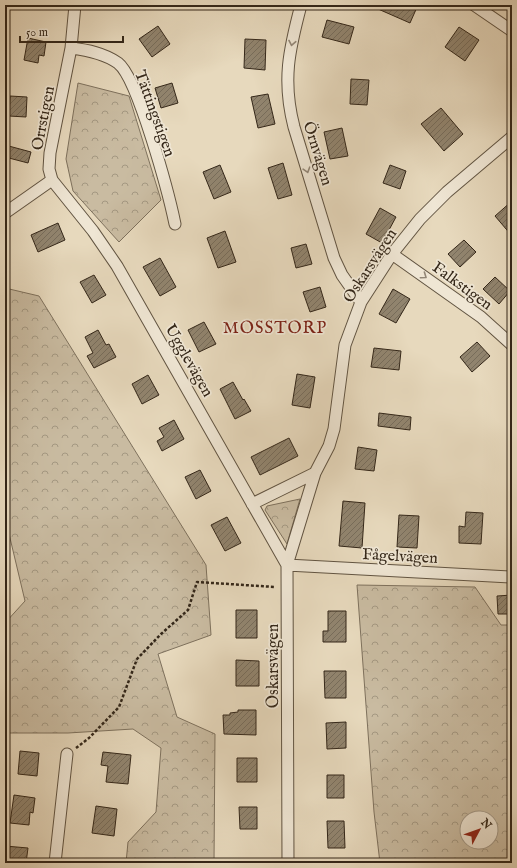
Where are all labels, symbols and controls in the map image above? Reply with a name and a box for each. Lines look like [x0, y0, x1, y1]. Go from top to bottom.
scale bar [20, 18, 123, 44]
text: 50 m [26, 25, 48, 40]
one-way arrow [289, 40, 297, 46]
street label: Tättingstigen [129, 68, 179, 160]
street label: Orrstigen [28, 84, 60, 152]
street label: Örnvägen [298, 119, 337, 189]
one-way arrow [302, 166, 311, 173]
street label: Oskarsvägen [339, 225, 402, 307]
street label: Falkstigen [428, 258, 496, 315]
one-way arrow [420, 271, 427, 279]
district label: MOSSTORP [223, 318, 327, 339]
street label: Ugglevägen [159, 321, 217, 401]
street label: Fågelvägen [362, 545, 439, 569]
street label: Oskarsvägen [264, 623, 284, 708]
north arrow [459, 810, 499, 850]
text: N [477, 815, 495, 833]

